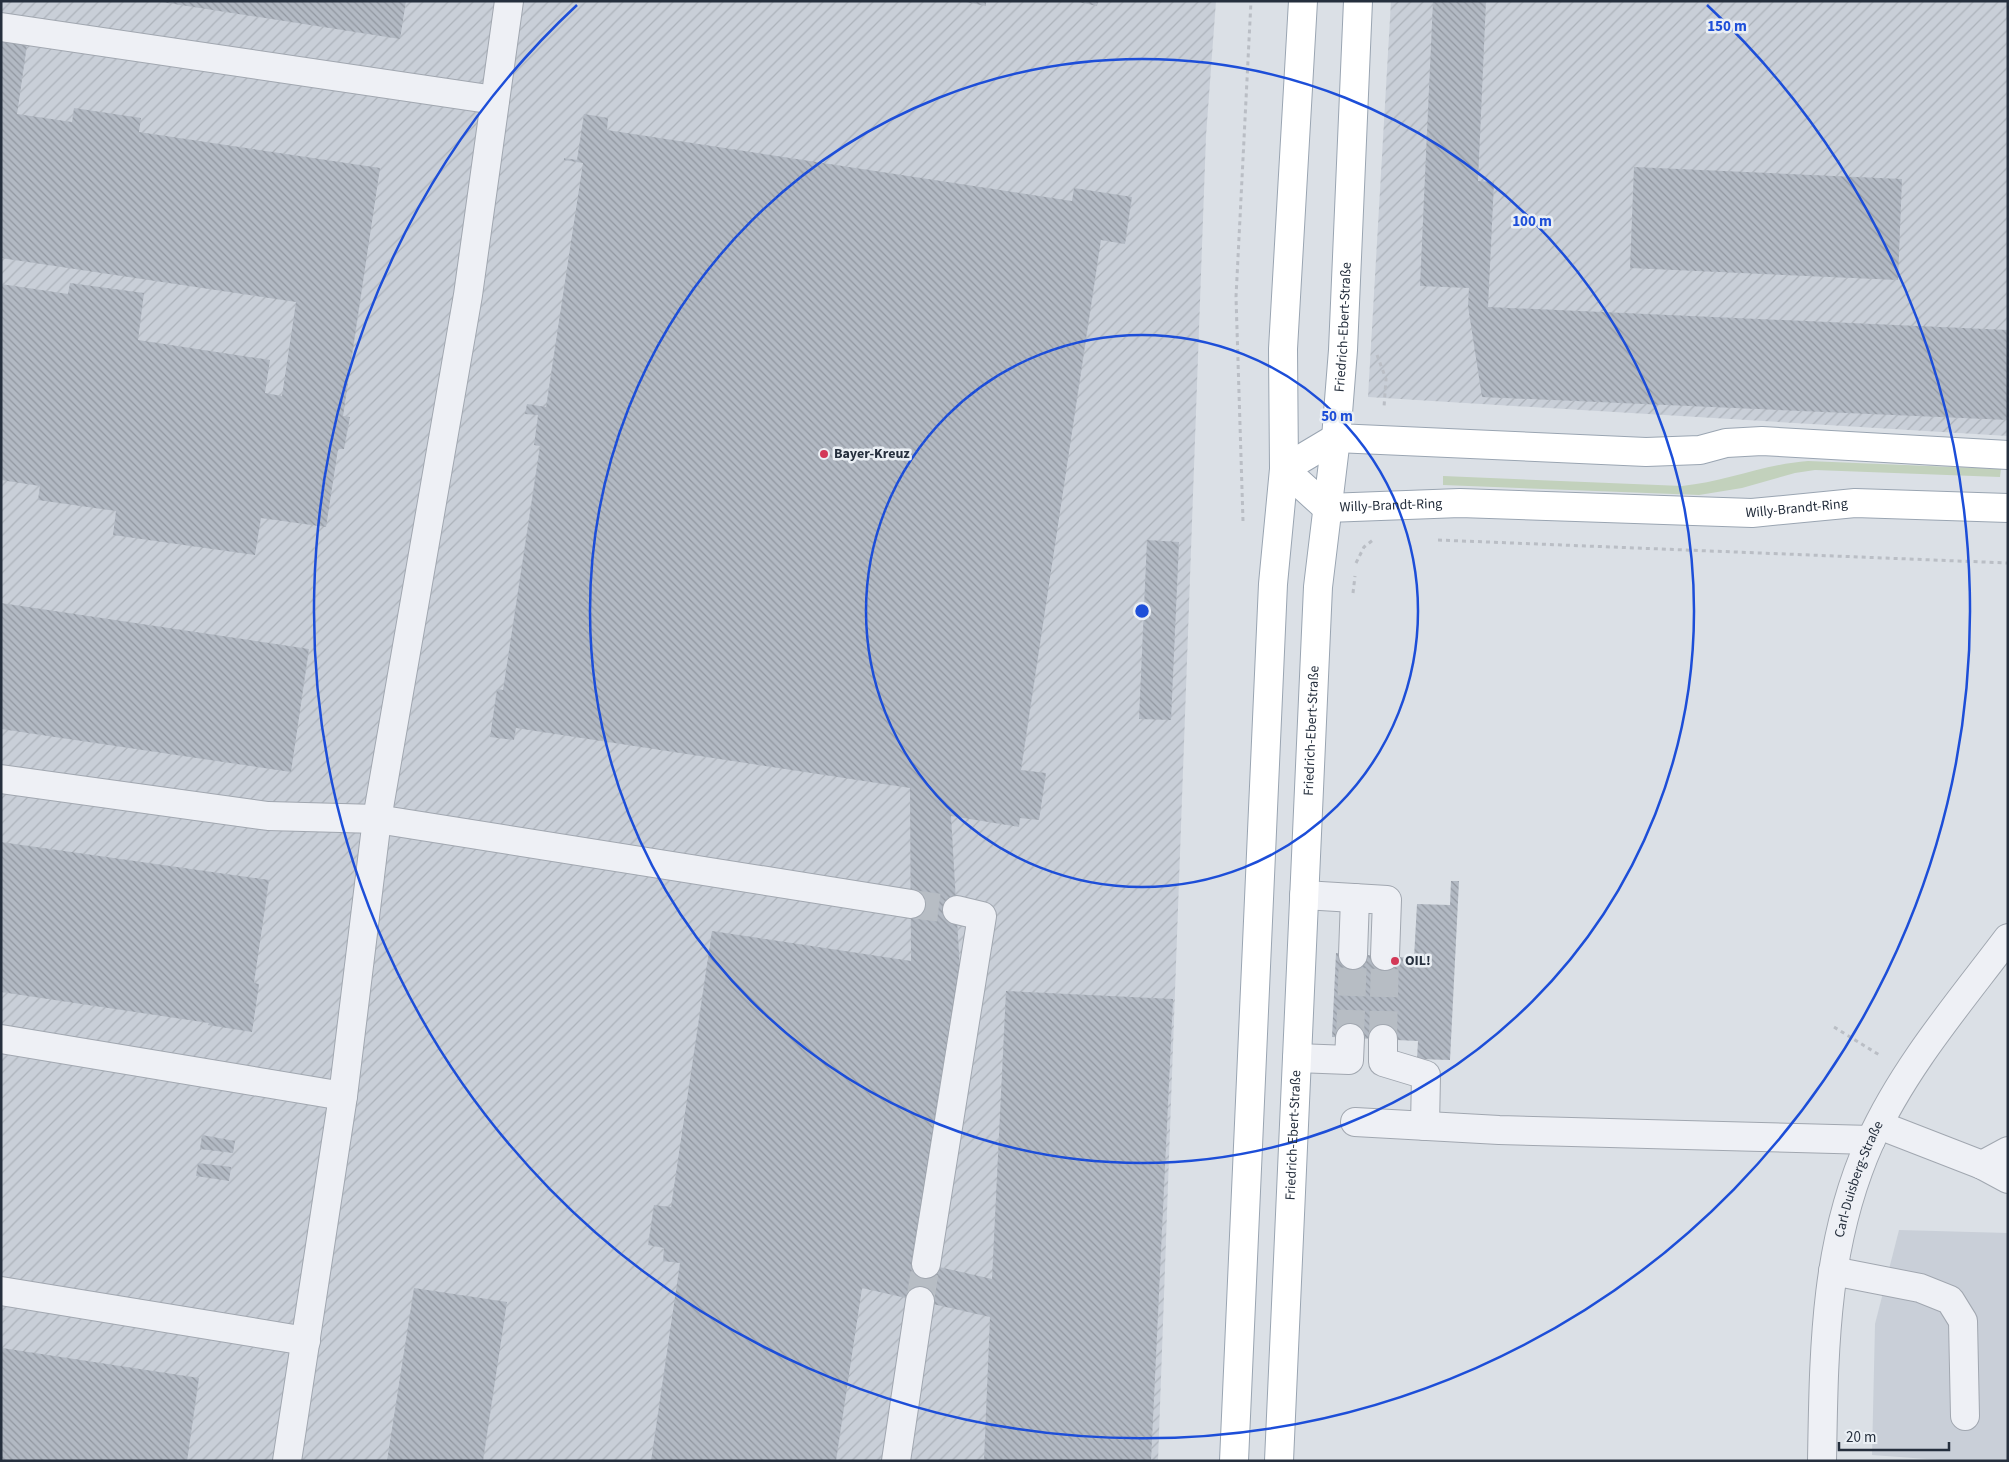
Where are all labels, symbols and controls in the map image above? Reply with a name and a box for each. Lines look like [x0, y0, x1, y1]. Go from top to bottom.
text: 150 m [1707, 16, 1747, 37]
text: 100 m [1512, 211, 1552, 232]
street label: Friedrich-Ebert-Straße [1330, 262, 1357, 393]
text: 50 m [1321, 406, 1353, 427]
place label: Bayer-Kreuz [834, 444, 910, 464]
marker: Bayer-Kreuz [818, 448, 830, 460]
street label: Willy-Brandt-Ring [1339, 494, 1443, 518]
street label: Willy-Brandt-Ring [1745, 494, 1849, 523]
centre of rings [1133, 602, 1151, 620]
street label: Friedrich-Ebert-Straße [1299, 665, 1324, 796]
place label: OIL! [1405, 951, 1431, 971]
marker: OIL! [1389, 955, 1401, 967]
street label: Friedrich-Ebert-Straße [1281, 1070, 1306, 1201]
street label: Carl-Duisberg-Straße [1830, 1117, 1889, 1239]
scale bar [1839, 1420, 1949, 1452]
text: 20 m [1846, 1427, 1876, 1448]

